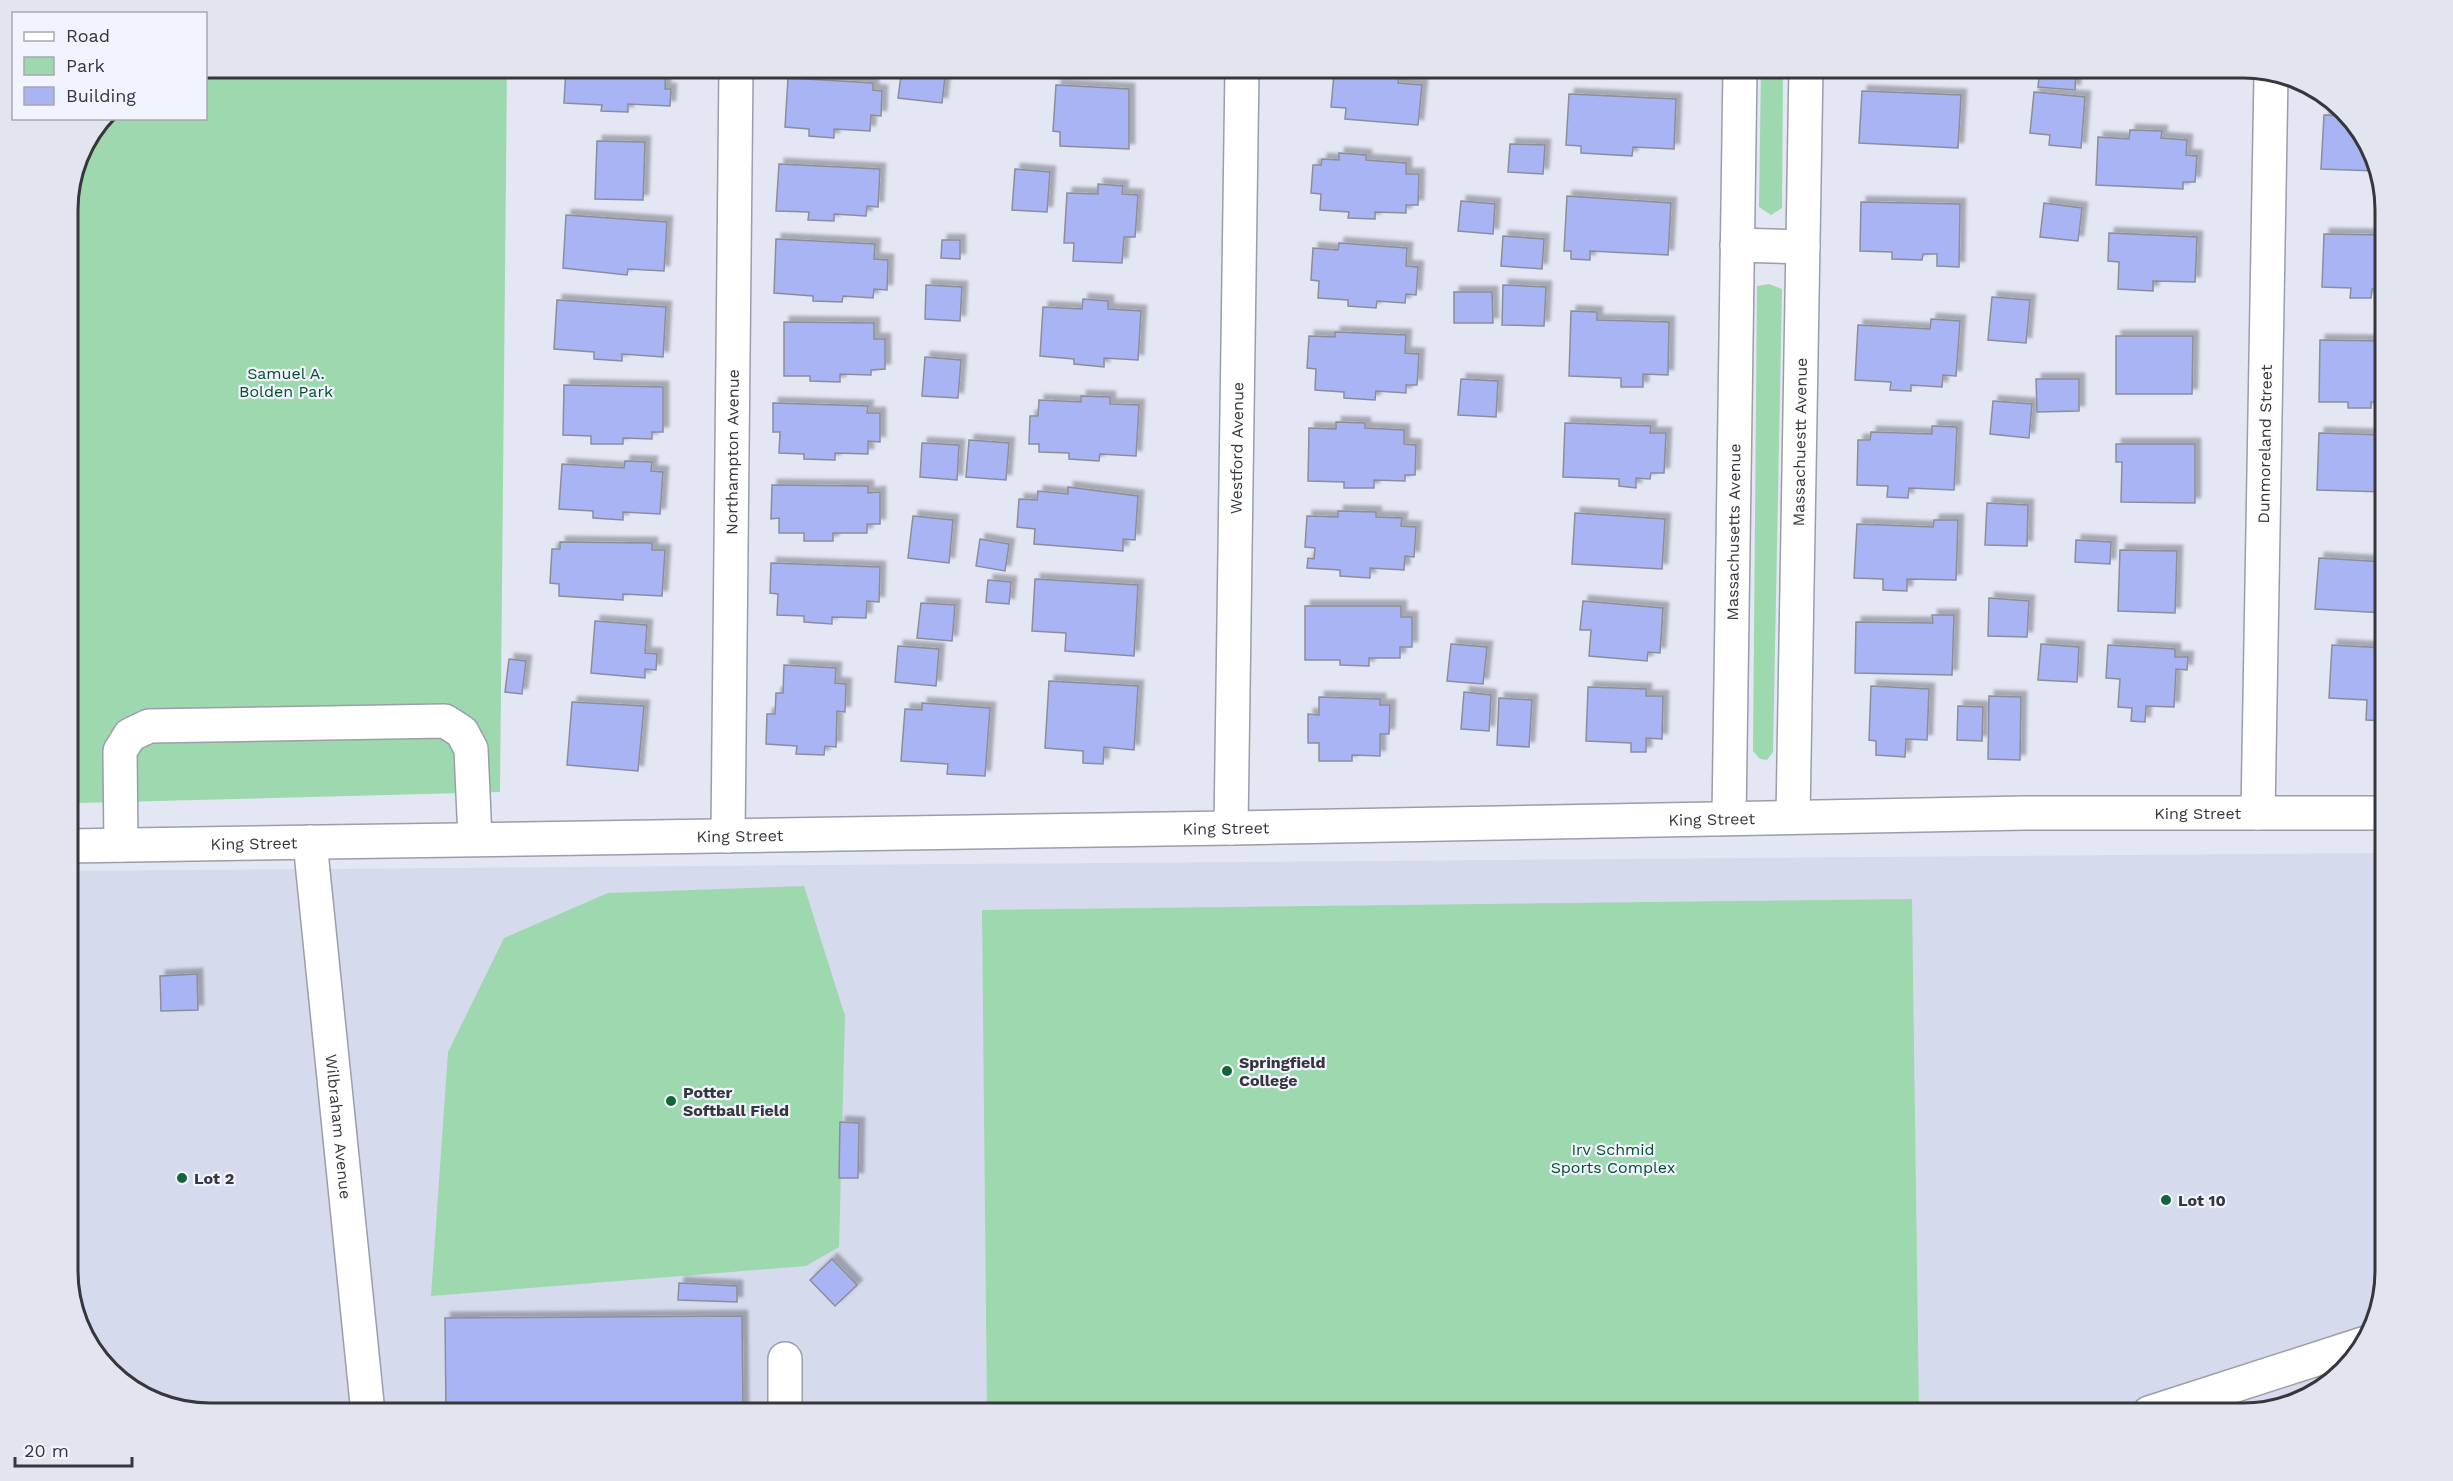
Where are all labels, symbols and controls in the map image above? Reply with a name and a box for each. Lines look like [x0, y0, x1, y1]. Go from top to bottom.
legend [12, 12, 207, 120]
text: Road [66, 25, 110, 46]
text: Park [66, 55, 105, 76]
text: Building [66, 85, 136, 106]
street label: Massachuestt Avenue [1789, 357, 1810, 527]
park label: Samuel A. Bolden Park [239, 364, 333, 401]
street label: Dunmoreland Street [2254, 364, 2275, 524]
street label: Northampton Avenue [722, 369, 742, 535]
street label: Westford Avenue [1226, 382, 1247, 514]
street label: Massachusetts Avenue [1722, 443, 1744, 621]
street label: King Street [2154, 804, 2241, 823]
street label: King Street [1668, 809, 1756, 829]
street label: King Street [1182, 818, 1270, 838]
street label: King Street [696, 825, 784, 846]
street label: King Street [210, 833, 298, 853]
street label: Wilbraham Avenue [322, 1053, 356, 1200]
place label: Springfield College [1239, 1053, 1326, 1090]
marker: Springfield College [1220, 1064, 1234, 1078]
place label: Potter Softball Field [683, 1083, 789, 1120]
marker: Potter Softball Field [664, 1094, 678, 1108]
park label: Irv Schmid Sports Complex [1551, 1140, 1675, 1177]
place label: Lot 2 [194, 1169, 234, 1188]
marker: Lot 2 [175, 1171, 189, 1185]
place label: Lot 10 [2178, 1191, 2226, 1210]
marker: Lot 10 [2159, 1193, 2173, 1207]
scale bar [15, 1430, 132, 1468]
text: 20 m [24, 1440, 69, 1461]

